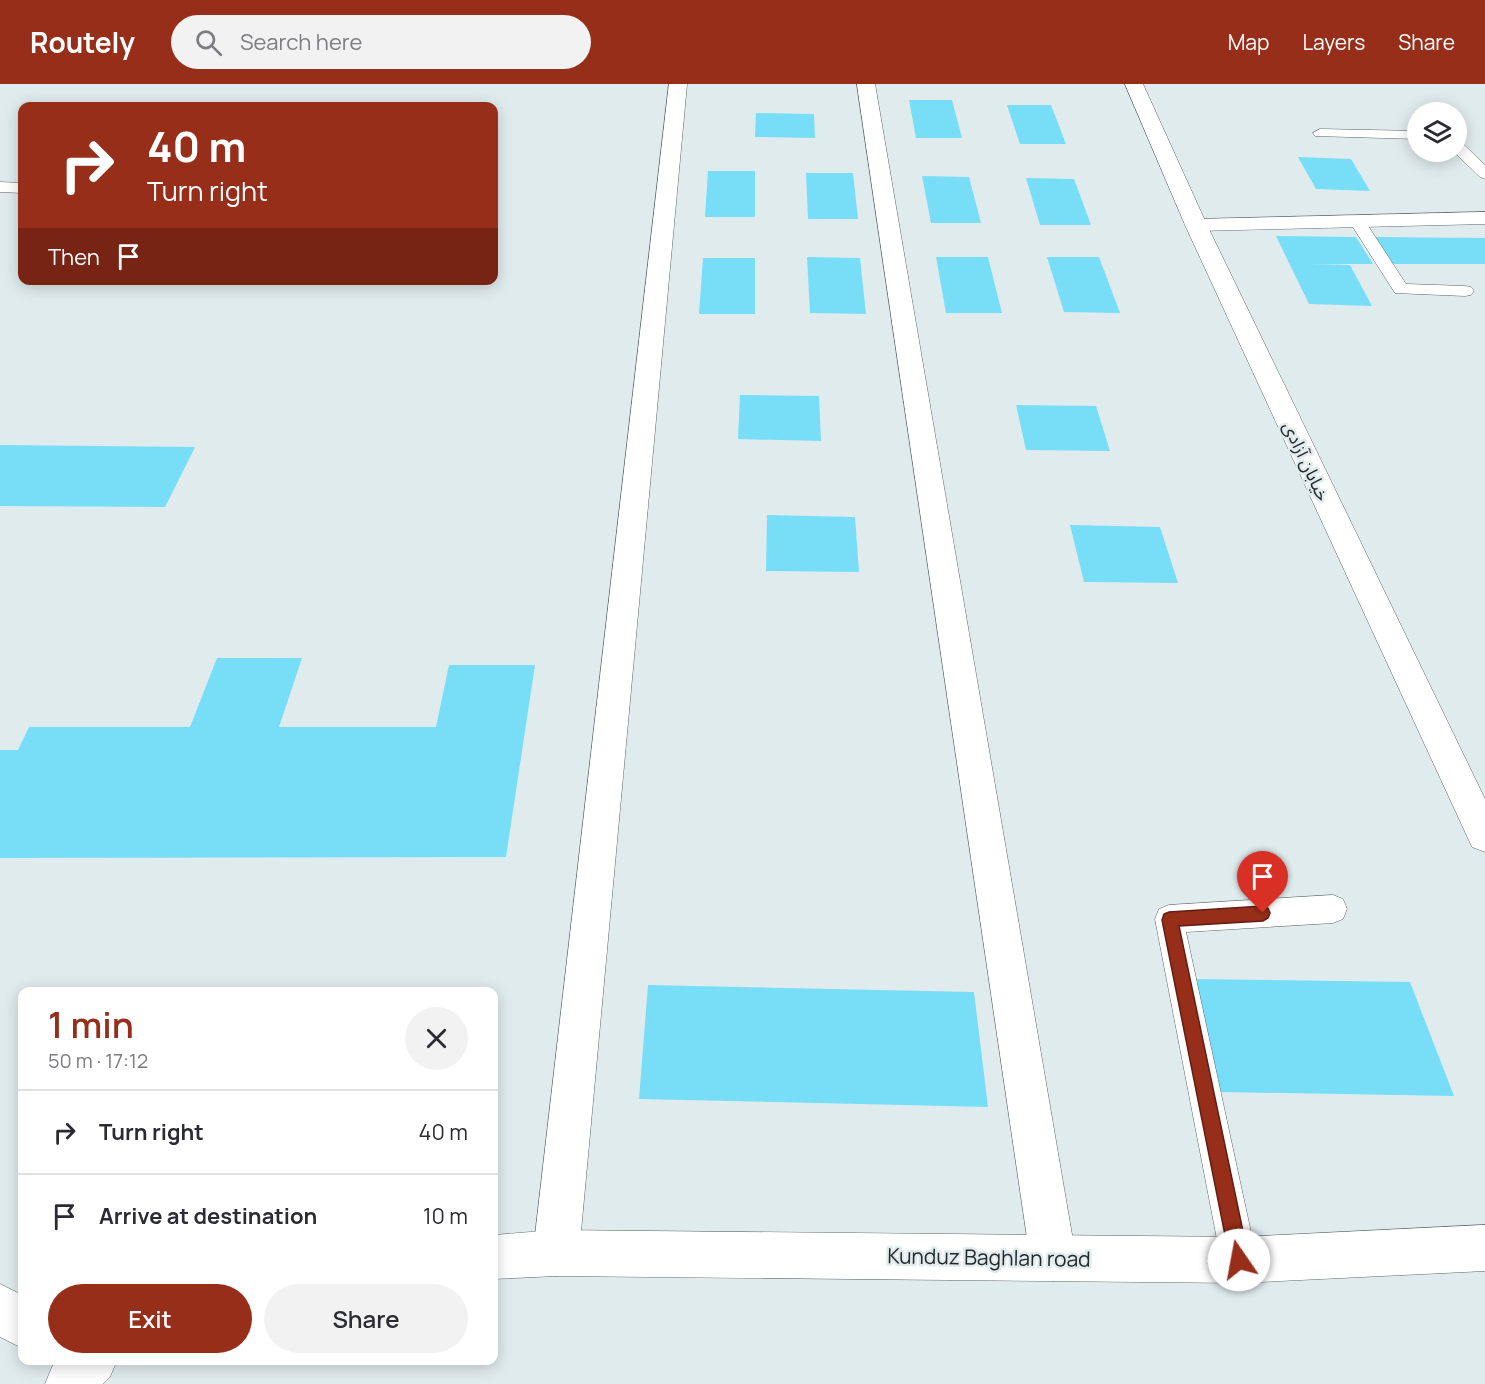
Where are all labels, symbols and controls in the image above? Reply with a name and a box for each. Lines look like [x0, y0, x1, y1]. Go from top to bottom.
search box [171, 15, 591, 69]
text: Routely [30, 23, 135, 61]
icon: search [192, 26, 225, 59]
text: Search here [240, 27, 362, 57]
text: Map [1228, 28, 1269, 56]
text: Layers [1302, 28, 1365, 56]
text: Share [1398, 28, 1455, 56]
map controls [1407, 102, 1467, 162]
button: layers [1407, 102, 1467, 162]
text: 40 m [147, 117, 246, 175]
icon: right [48, 126, 126, 204]
text: Turn right [147, 172, 268, 209]
icon: arrive [112, 240, 145, 273]
text: Then [48, 242, 100, 272]
street label: خیابان آزادی [1278, 417, 1336, 505]
pin [1237, 851, 1288, 913]
icon: arrive [1246, 860, 1279, 893]
text: 1 min [48, 1000, 134, 1049]
button: close [405, 1007, 468, 1070]
text: 50 m · 17:12 [48, 1047, 148, 1074]
icon: right [48, 1116, 81, 1149]
text: Turn right [99, 1117, 204, 1147]
text: 40 m [419, 1117, 468, 1147]
icon: arrive [48, 1200, 81, 1233]
text: Arrive at destination [99, 1201, 317, 1231]
text: 10 m [423, 1201, 468, 1231]
position arrow [1207, 1228, 1271, 1292]
street label: Kunduz Baghlan road [887, 1241, 1091, 1273]
button: Exit [48, 1284, 252, 1353]
button: Share [264, 1284, 468, 1353]

